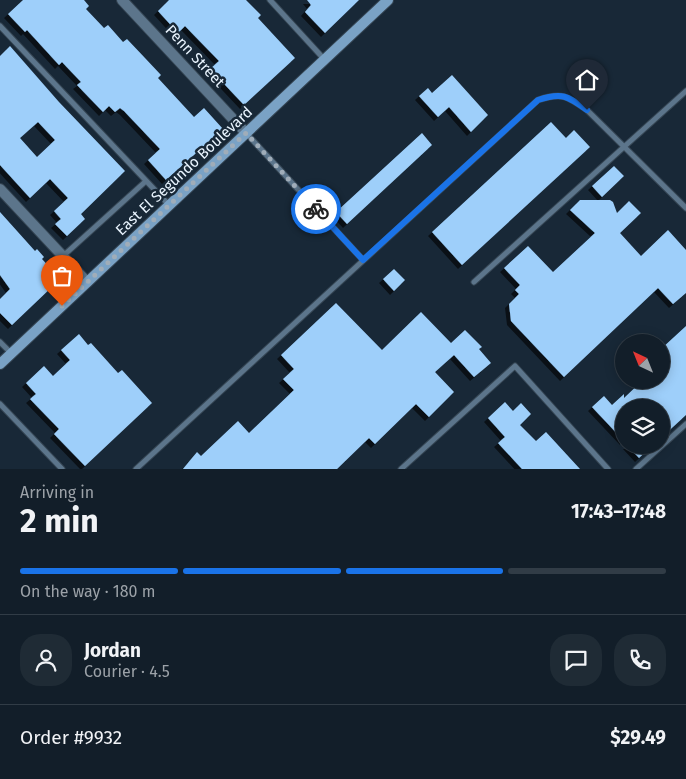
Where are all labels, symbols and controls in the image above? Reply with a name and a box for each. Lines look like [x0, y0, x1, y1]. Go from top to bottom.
street label: Penn Street [162, 21, 229, 91]
pin [566, 59, 608, 110]
icon: home [573, 66, 601, 94]
street label: East El Segundo Boulevard [112, 103, 256, 239]
courier [291, 184, 341, 234]
icon: bike [302, 195, 330, 223]
pin [41, 255, 83, 306]
icon: bag [48, 262, 76, 290]
north arrow [615, 334, 670, 389]
map controls [615, 334, 670, 454]
button: layers [615, 399, 670, 454]
text: Arriving in [20, 483, 94, 502]
text: 17:43–17:48 [571, 500, 666, 523]
text: 2 min [20, 502, 99, 540]
text: On the way · 180 m [20, 582, 155, 601]
button: person [20, 634, 72, 686]
button: chat [550, 634, 602, 686]
button: phone [614, 634, 666, 686]
text: Jordan [84, 639, 141, 662]
text: Courier · 4.5 [84, 662, 170, 681]
text: Order #9932 [20, 726, 122, 749]
text: $29.49 [610, 726, 666, 749]

